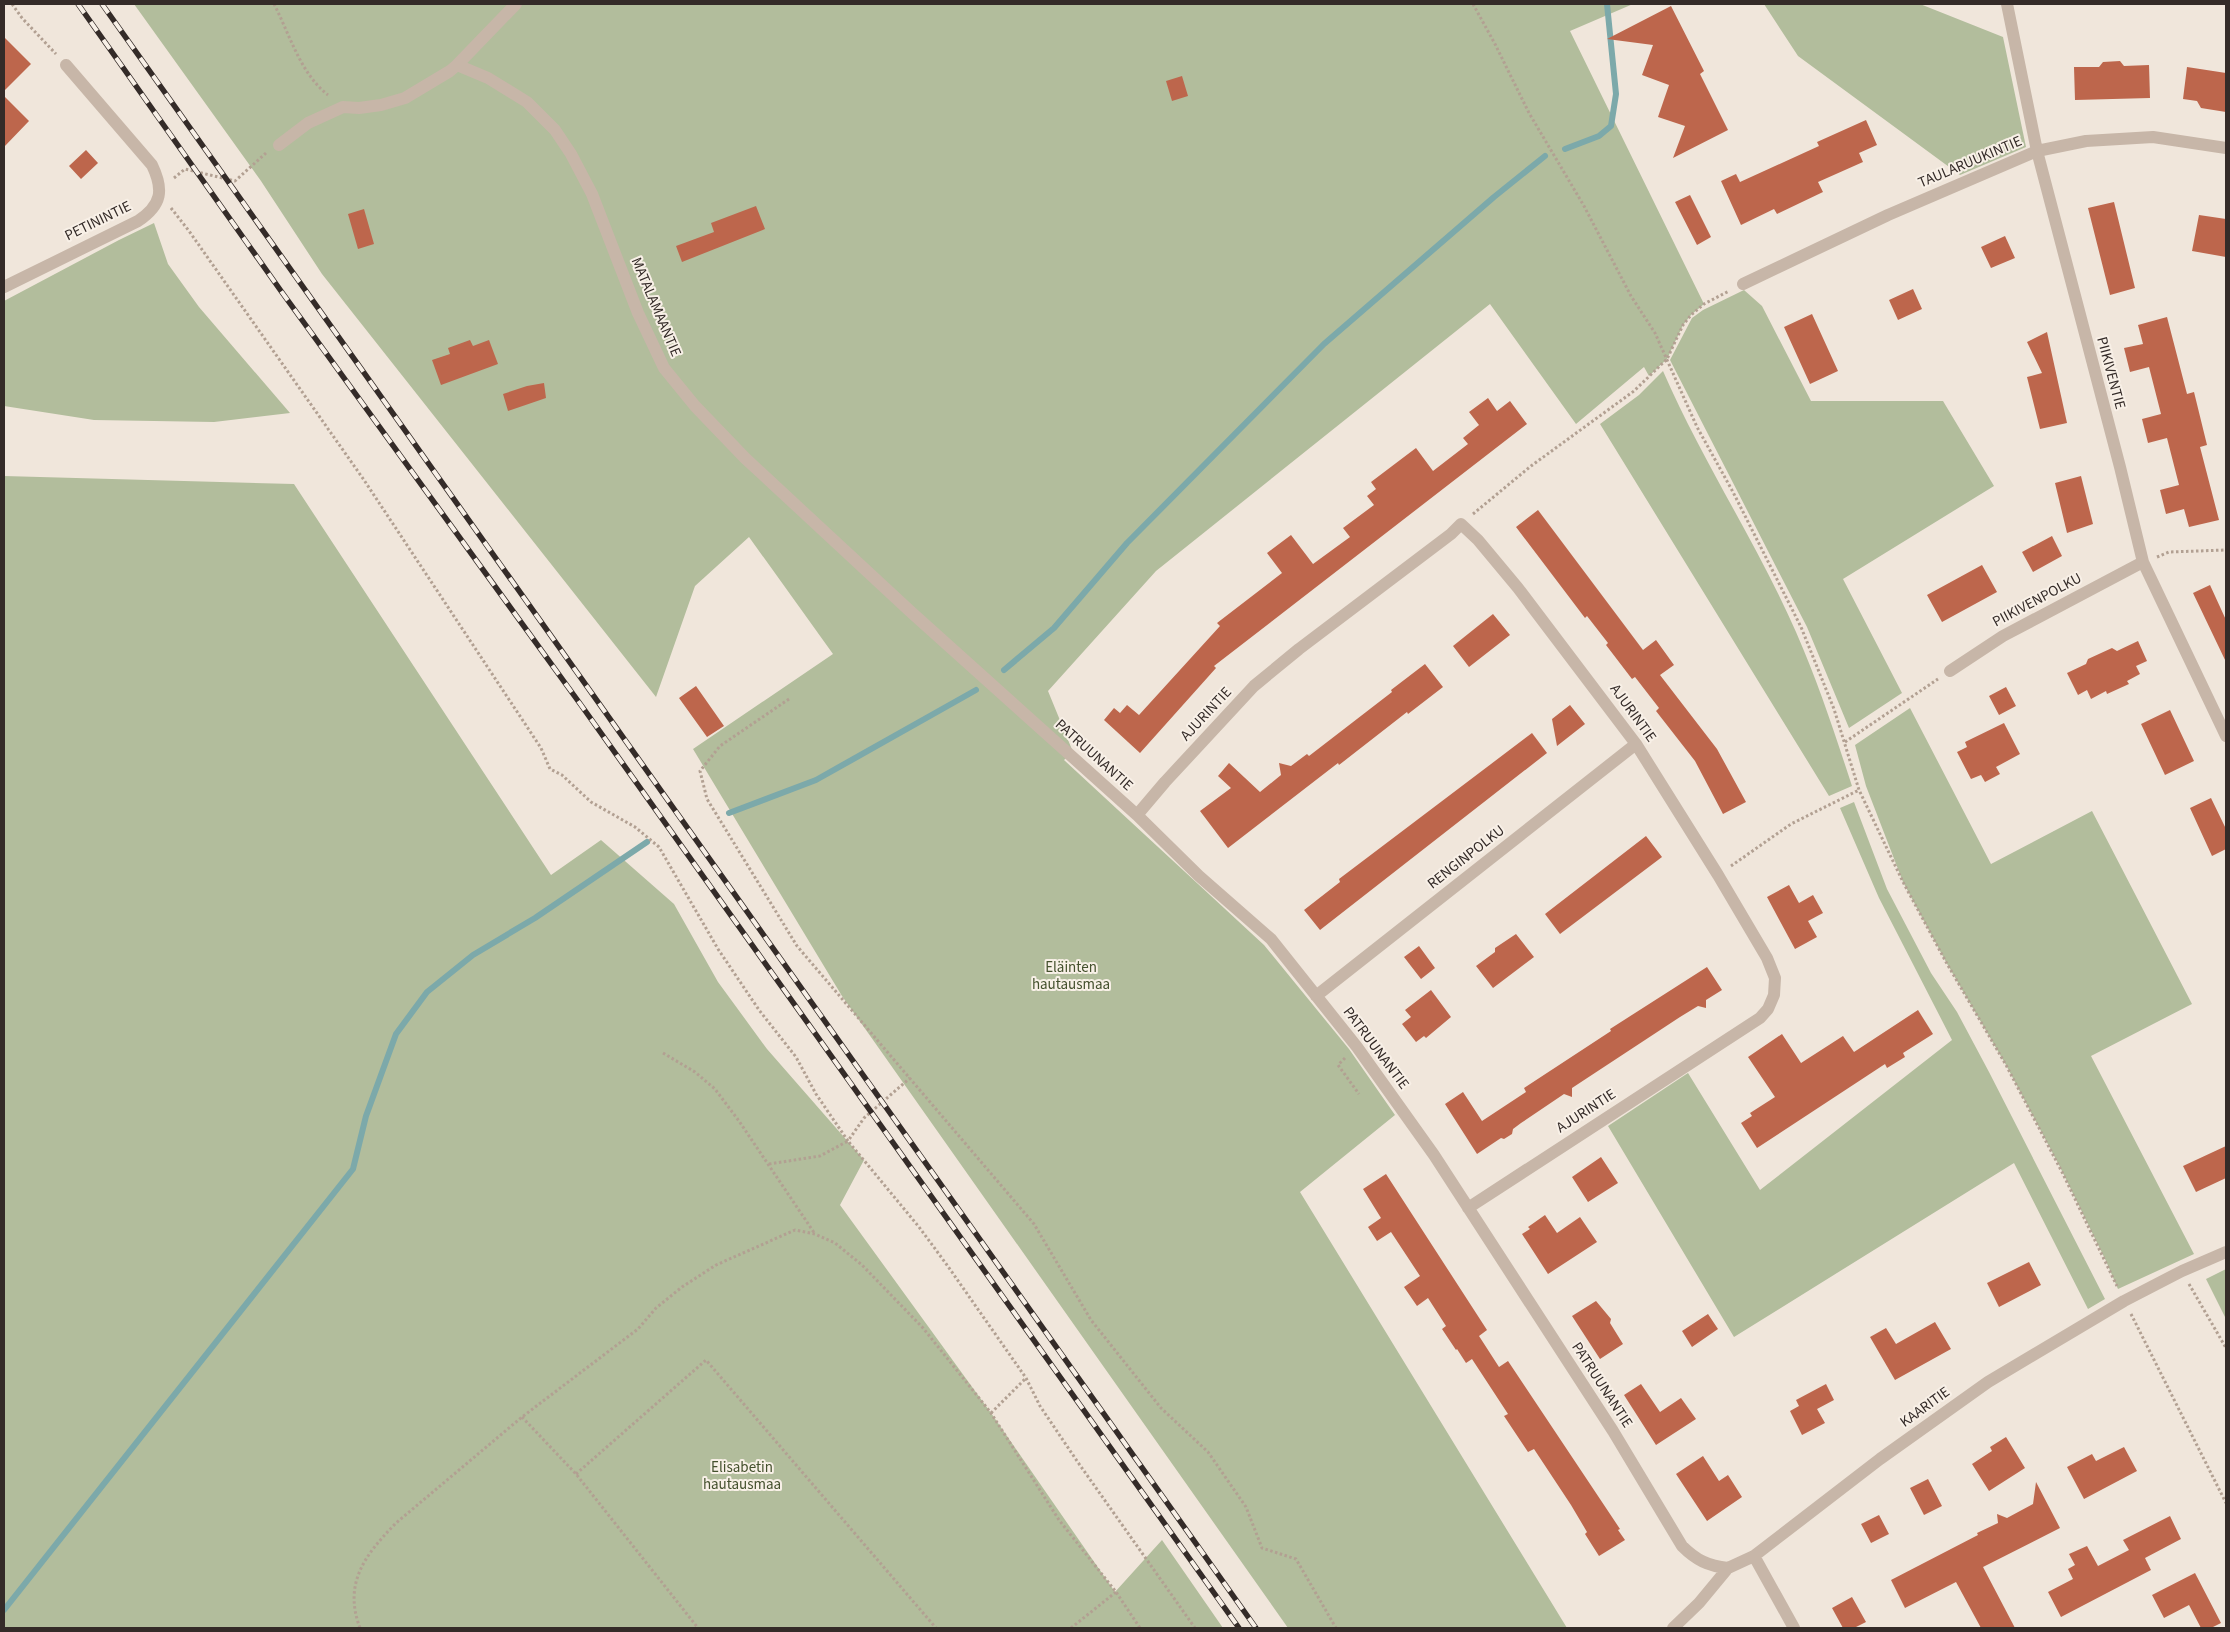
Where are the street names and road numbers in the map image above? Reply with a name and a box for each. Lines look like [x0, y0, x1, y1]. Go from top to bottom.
street label: TAULARUUKINTIE [1915, 131, 2025, 193]
street label: PETININTIE [61, 196, 135, 246]
street label: MATALAMAANTIE [626, 254, 686, 360]
street label: PIIKIVENTIE [2091, 334, 2131, 412]
street label: PIIKIVENPOLKU [1989, 568, 2085, 632]
street label: AJURINTIE [1605, 680, 1661, 746]
street label: AJURINTIE [1175, 682, 1237, 746]
street label: PATRUUNANTIE [1050, 714, 1138, 796]
street label: RENGINPOLKU [1423, 820, 1509, 894]
street label: PATRUUNANTIE [1338, 1002, 1414, 1094]
street label: AJURINTIE [1552, 1084, 1620, 1138]
street label: PATRUUNANTIE [1566, 1338, 1638, 1432]
street label: KAARITIE [1896, 1382, 1954, 1432]

